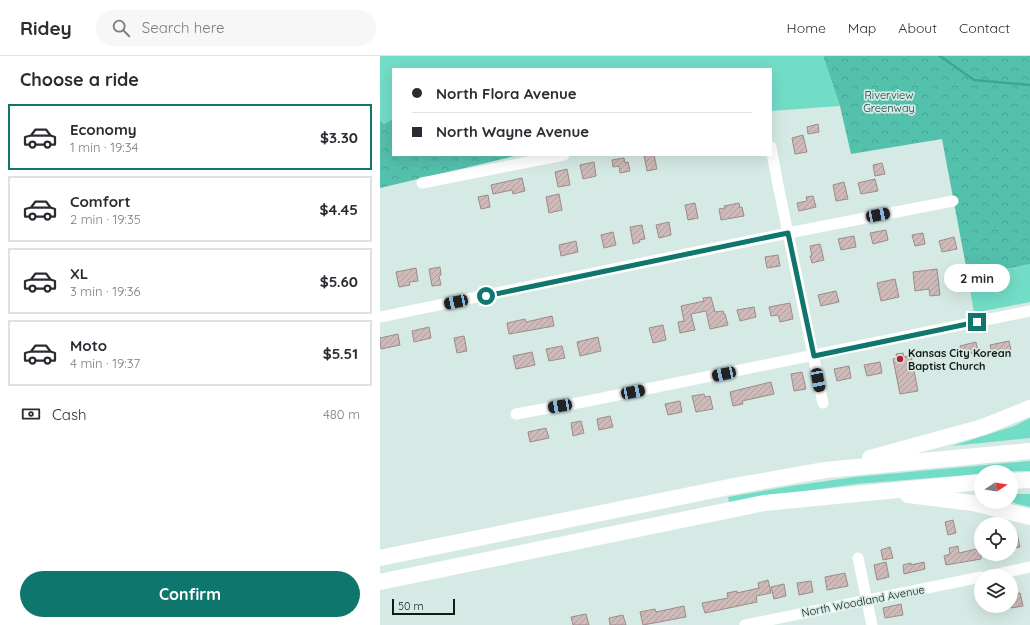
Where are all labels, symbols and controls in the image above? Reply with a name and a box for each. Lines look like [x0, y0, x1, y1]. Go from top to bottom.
search box [96, 10, 376, 46]
text: Ridey [20, 16, 72, 40]
icon: search [110, 17, 132, 39]
text: Search here [142, 18, 225, 37]
text: Home [787, 19, 826, 37]
text: Map [848, 19, 876, 37]
text: About [898, 19, 937, 37]
text: Contact [959, 19, 1010, 37]
text: Choose a ride [20, 68, 139, 91]
text: North Flora Avenue [436, 84, 577, 103]
park label: Riverview Greenway [863, 88, 915, 115]
icon: car [22, 119, 58, 155]
text: Economy [70, 120, 137, 139]
text: North Wayne Avenue [436, 122, 589, 141]
text: $3.30 [320, 128, 358, 147]
text: 1 min · 19:34 [70, 139, 138, 155]
icon: car [22, 191, 58, 227]
text: Comfort [70, 192, 131, 211]
text: $4.45 [319, 200, 358, 219]
car [865, 207, 891, 223]
text: 2 min · 19:35 [70, 211, 141, 227]
icon: car [22, 263, 58, 299]
text: XL [70, 264, 88, 283]
callout: 2 min [944, 264, 1010, 292]
text: 2 min [960, 270, 994, 286]
text: $5.60 [320, 272, 358, 291]
text: 3 min · 19:36 [70, 283, 140, 299]
route start [477, 287, 495, 305]
car [443, 294, 469, 310]
route end [968, 313, 986, 331]
icon: car [22, 335, 58, 371]
text: Moto [70, 336, 107, 355]
text: $5.51 [323, 344, 358, 363]
place label: Kansas City Korean Baptist Church [908, 346, 1011, 373]
marker: Kansas City Korean Baptist Church [895, 354, 905, 364]
text: 4 min · 19:37 [70, 355, 140, 371]
car [711, 366, 737, 382]
car [810, 367, 826, 393]
car [620, 384, 646, 400]
car [547, 398, 573, 414]
icon: cash [20, 403, 42, 425]
text: Cash [52, 405, 86, 424]
text: 480 m [323, 406, 360, 422]
north arrow [974, 465, 1018, 509]
map controls [974, 465, 1018, 613]
button: locate [974, 517, 1018, 561]
button: layers [974, 569, 1018, 613]
button: Confirm [20, 571, 360, 617]
street label: North Woodland Avenue [800, 582, 926, 620]
scale bar [392, 597, 455, 616]
text: 50 m [398, 599, 424, 613]

